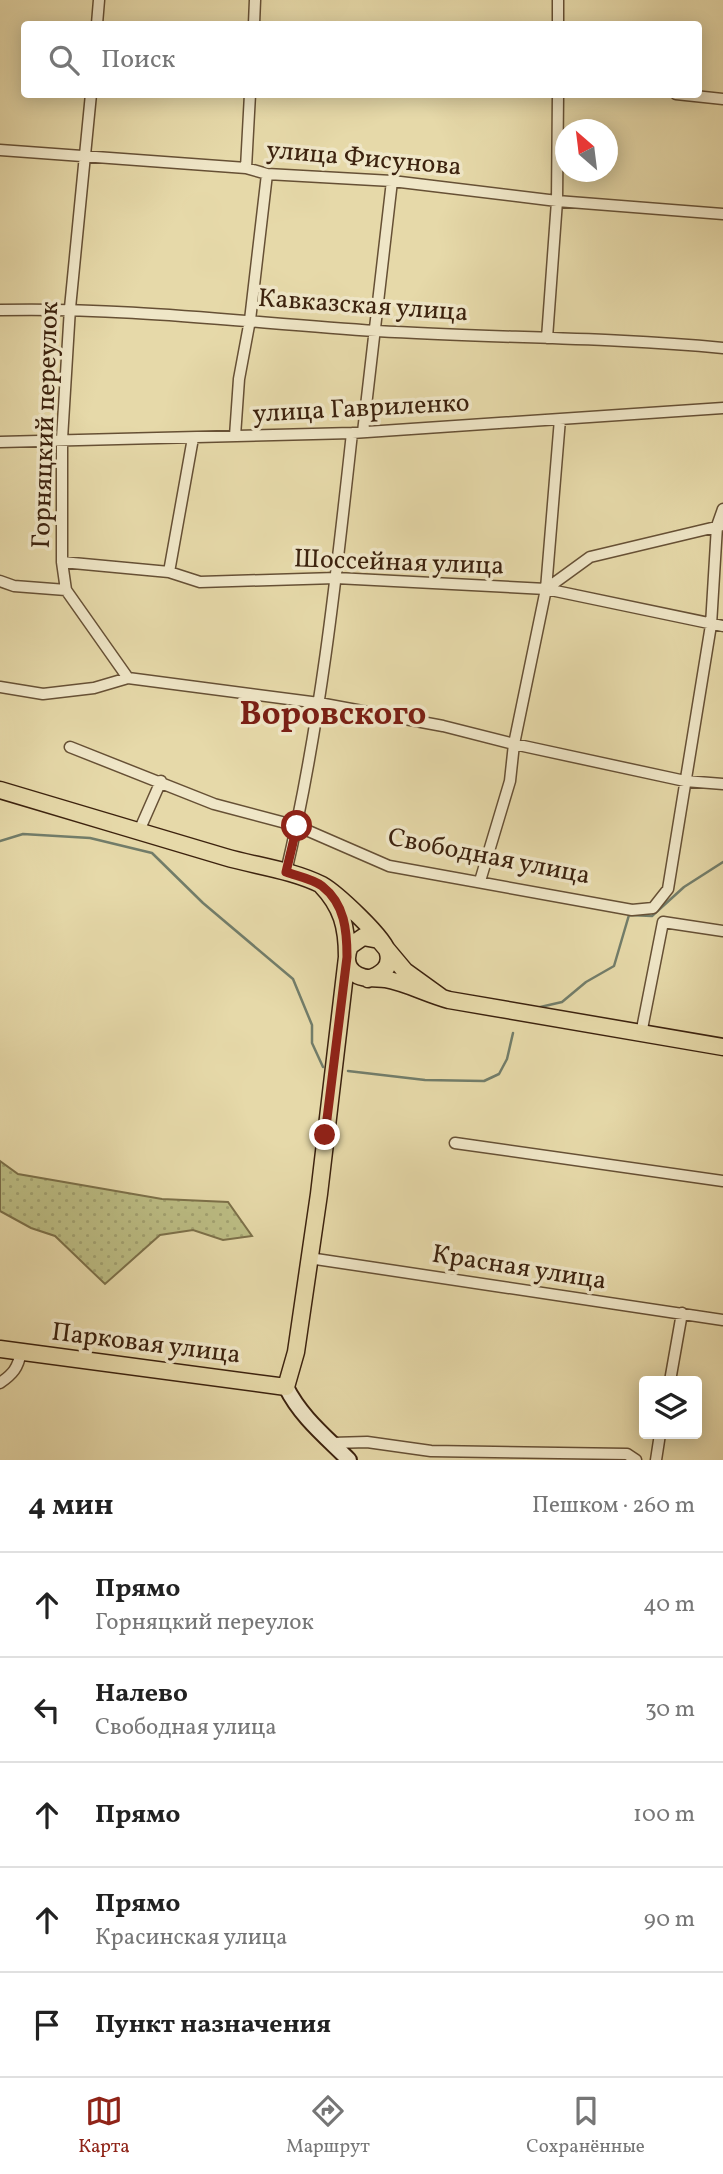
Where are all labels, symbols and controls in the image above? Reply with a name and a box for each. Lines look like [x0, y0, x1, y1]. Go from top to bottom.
search box [21, 21, 702, 98]
icon: search [45, 41, 83, 79]
text: Поиск [101, 42, 175, 78]
north arrow [555, 119, 618, 182]
street label: улица Фисунова [265, 133, 463, 185]
street label: Кавказская улица [257, 281, 469, 331]
street label: Горняцкий переулок [24, 301, 68, 549]
street label: улица Гавриленко [252, 385, 470, 433]
street label: Шоссейная улица [293, 541, 505, 585]
district label: Воровского [240, 693, 426, 739]
route start [281, 810, 312, 841]
street label: Свободная улица [385, 820, 593, 894]
route end [309, 1119, 340, 1150]
street label: Красная улица [429, 1236, 609, 1300]
street label: Парковая улица [49, 1315, 243, 1373]
map controls [639, 1376, 702, 1439]
button: layers [639, 1376, 702, 1439]
text: 4 мин [28, 1485, 113, 1527]
text: Пешком · 260 m [532, 1490, 695, 1522]
text: Прямо [95, 1571, 180, 1607]
icon: ahead [28, 1586, 66, 1624]
text: 40 m [643, 1589, 695, 1621]
text: Горняцкий переулок [95, 1607, 314, 1639]
text: Налево [95, 1676, 188, 1712]
icon: left [28, 1691, 66, 1729]
text: 30 m [645, 1694, 695, 1726]
text: Свободная улица [95, 1712, 277, 1744]
icon: ahead [28, 1796, 66, 1834]
text: Прямо [95, 1797, 180, 1833]
text: 100 m [633, 1799, 695, 1831]
text: Прямо [95, 1886, 180, 1922]
icon: ahead [28, 1901, 66, 1939]
text: 90 m [644, 1904, 695, 1936]
text: Красинская улица [95, 1922, 287, 1954]
icon: arrive [28, 2006, 66, 2044]
text: Пункт назначения [95, 2007, 331, 2043]
tab: Карта [78, 2092, 130, 2160]
tab: Маршрут [286, 2092, 370, 2160]
tab: Сохранённые [526, 2092, 645, 2160]

